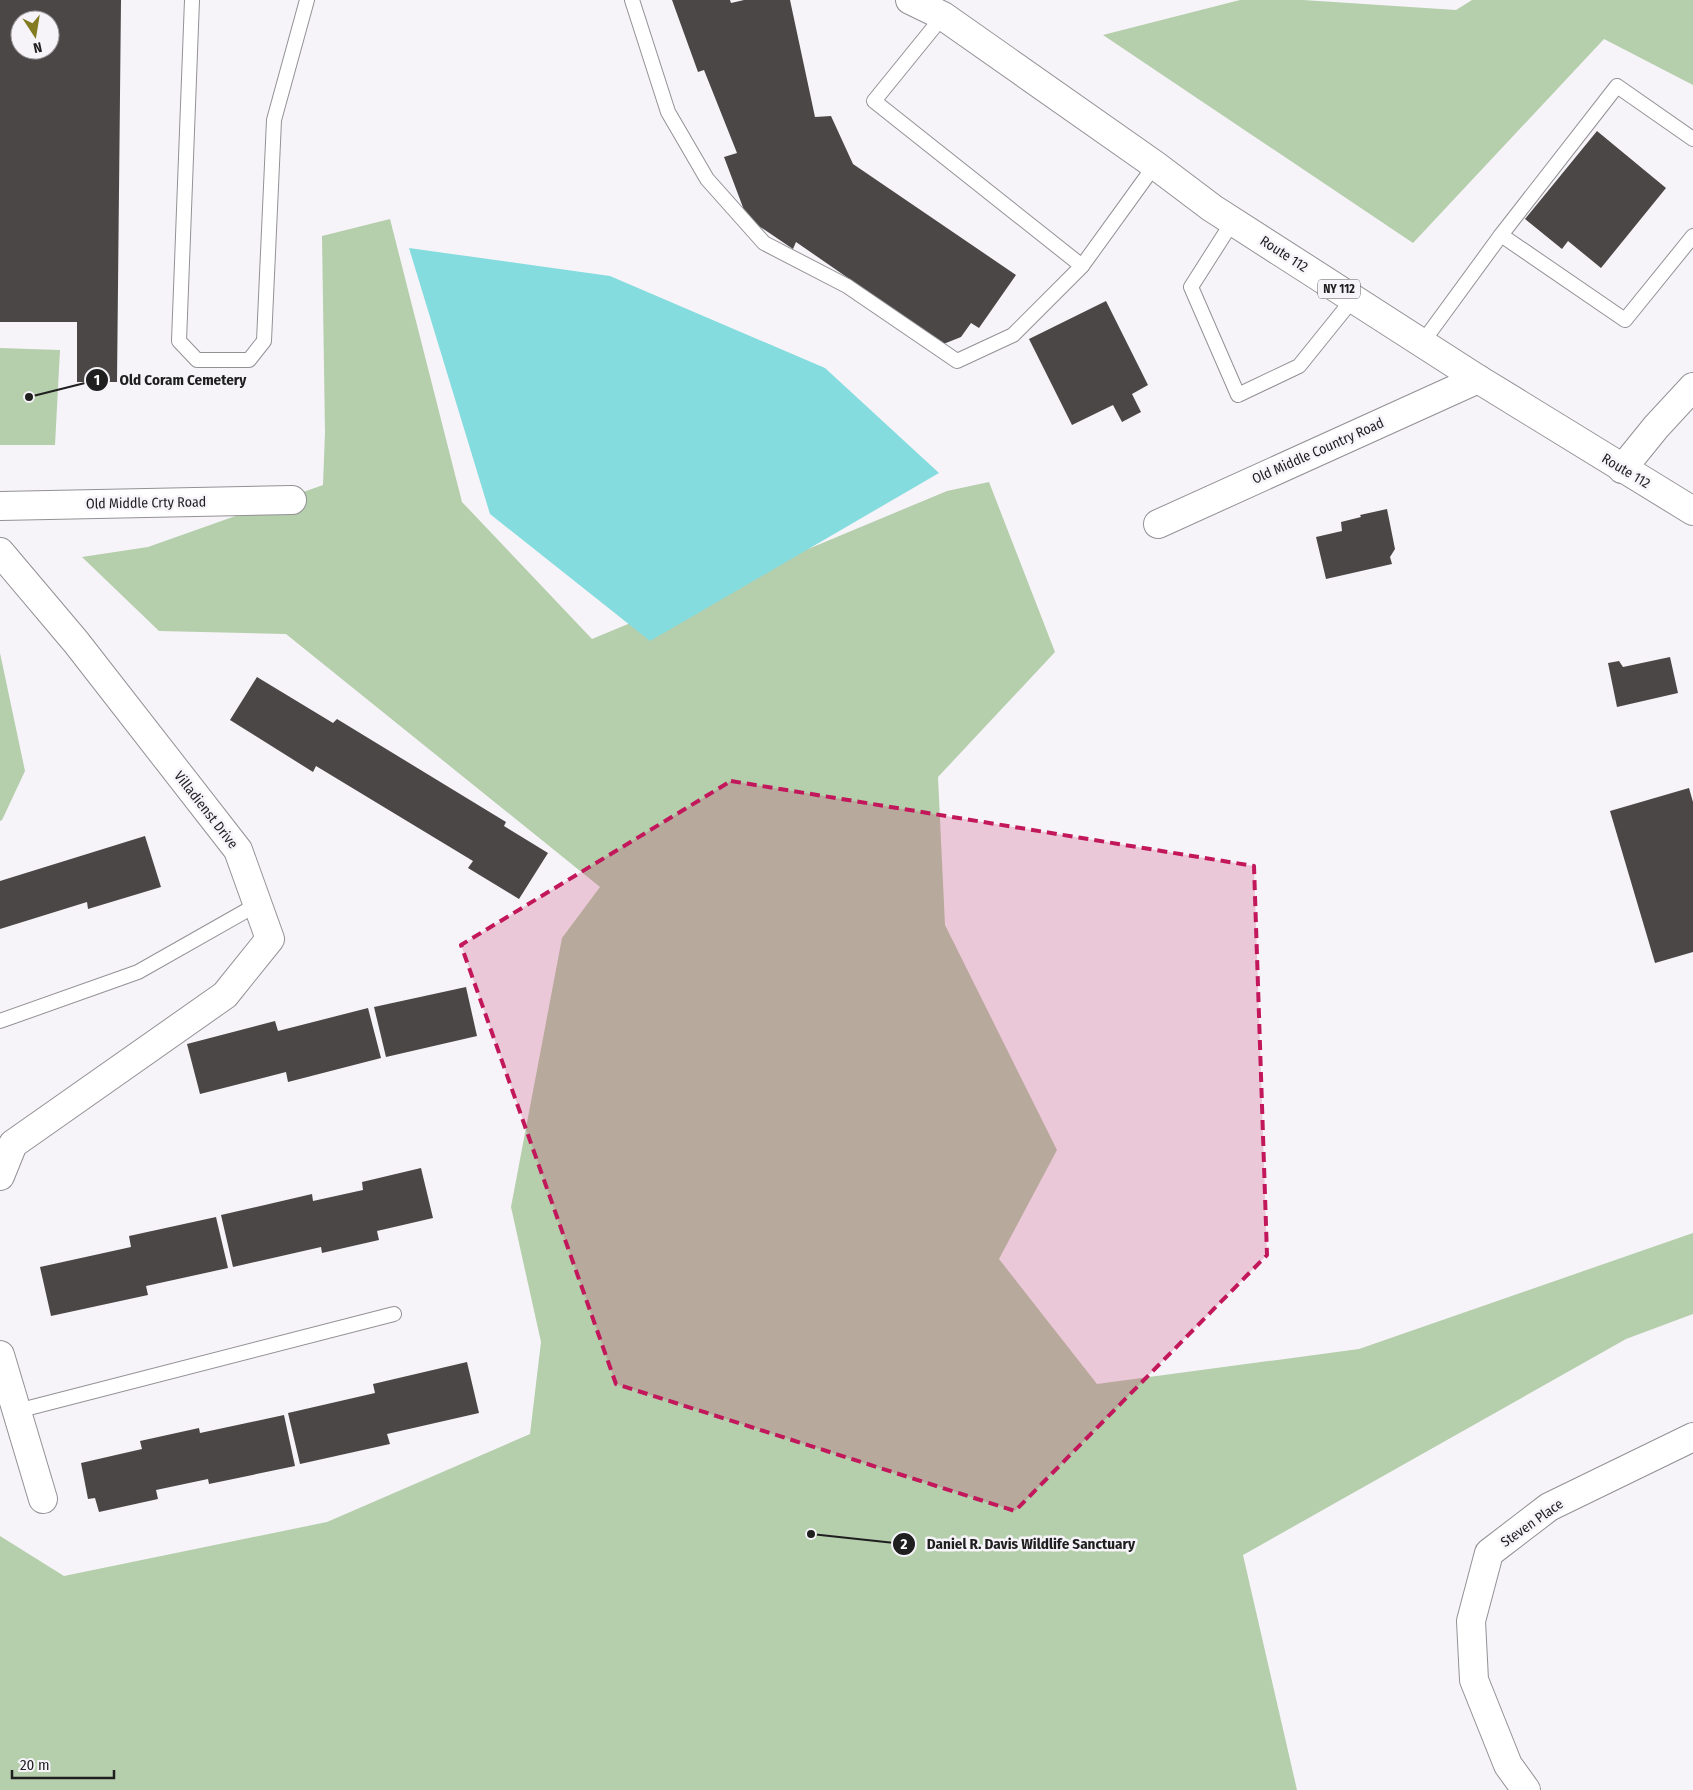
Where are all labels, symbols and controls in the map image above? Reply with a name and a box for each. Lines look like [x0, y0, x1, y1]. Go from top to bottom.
north arrow [10, 10, 60, 60]
text: N [32, 38, 43, 56]
street label: Route 112 [1257, 232, 1311, 276]
road number: NY 112 [1318, 280, 1360, 298]
callout: Old Coram Cemetery [85, 365, 257, 395]
text: 1 [94, 371, 100, 389]
text: Old Coram Cemetery [120, 371, 247, 389]
street label: Old Middle Country Road [1249, 414, 1387, 488]
street label: Route 112 [1599, 450, 1653, 492]
street label: Old Middle Crty Road [86, 493, 206, 513]
street label: Villadienst Drive [170, 768, 242, 852]
street label: Steven Place [1498, 1495, 1567, 1551]
callout: Daniel R. Davis Wildlife Sanctuary [891, 1529, 1145, 1559]
text: 2 [900, 1535, 908, 1553]
text: Daniel R. Davis Wildlife Sanctuary [927, 1535, 1136, 1553]
scale bar [12, 1748, 115, 1780]
text: 20 m [20, 1756, 50, 1774]

